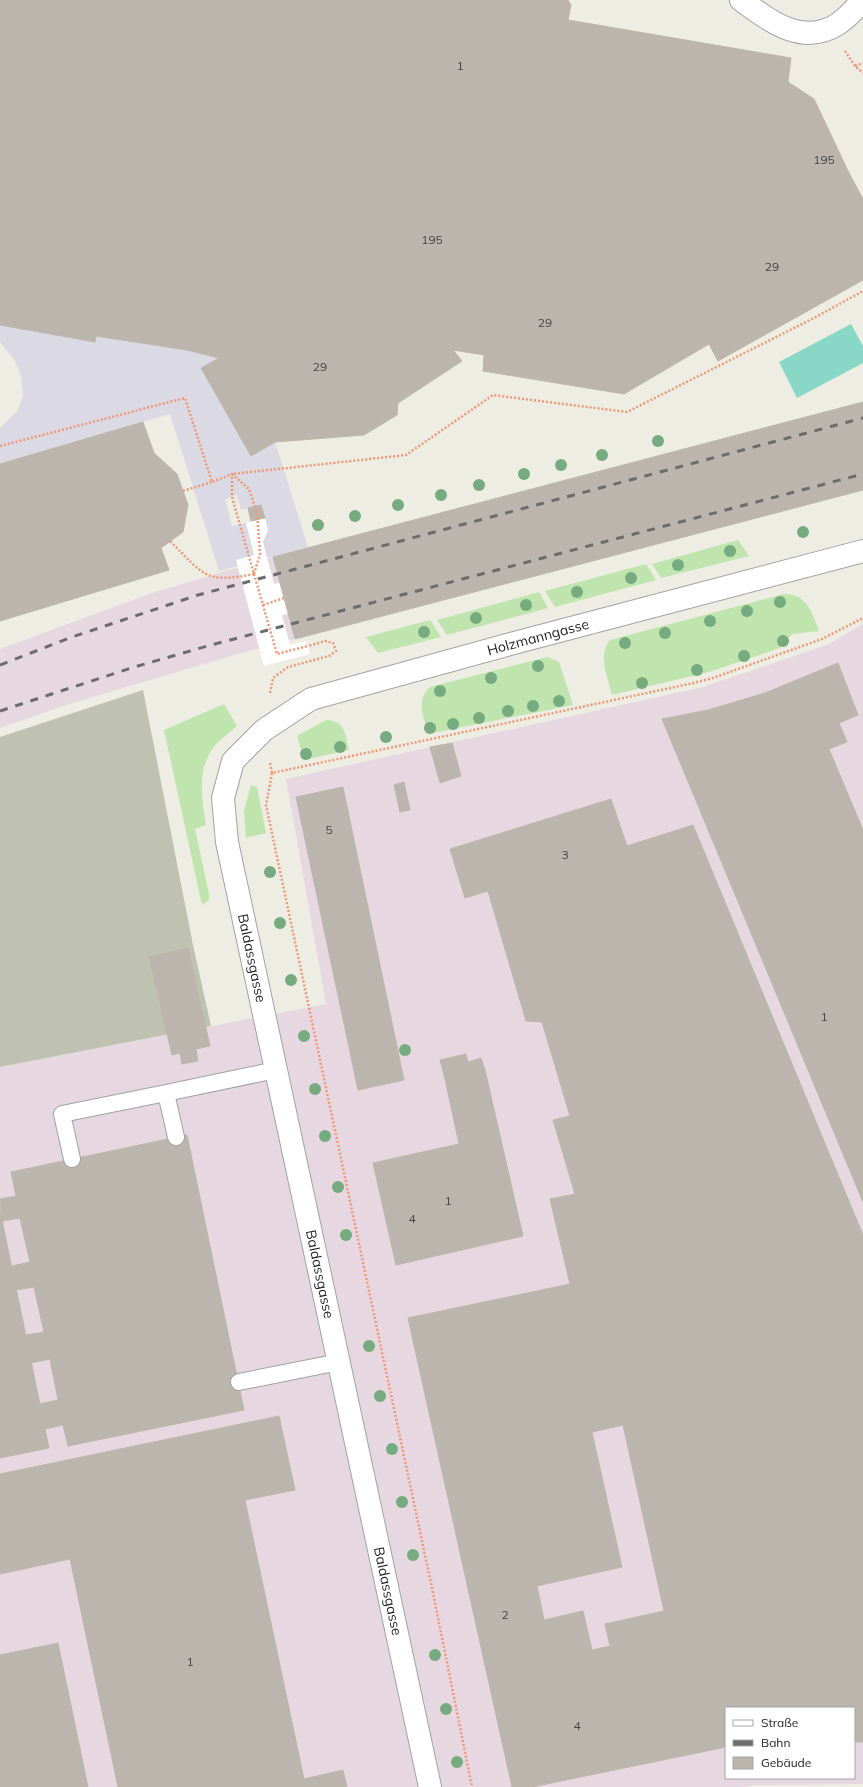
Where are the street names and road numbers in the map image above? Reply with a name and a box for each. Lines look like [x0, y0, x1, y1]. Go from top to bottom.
street label: Holzmanngasse [485, 615, 591, 659]
street label: Baldassgasse [234, 912, 270, 1004]
street label: Baldassgasse [302, 1228, 338, 1320]
street label: Baldassgasse [370, 1545, 406, 1637]

